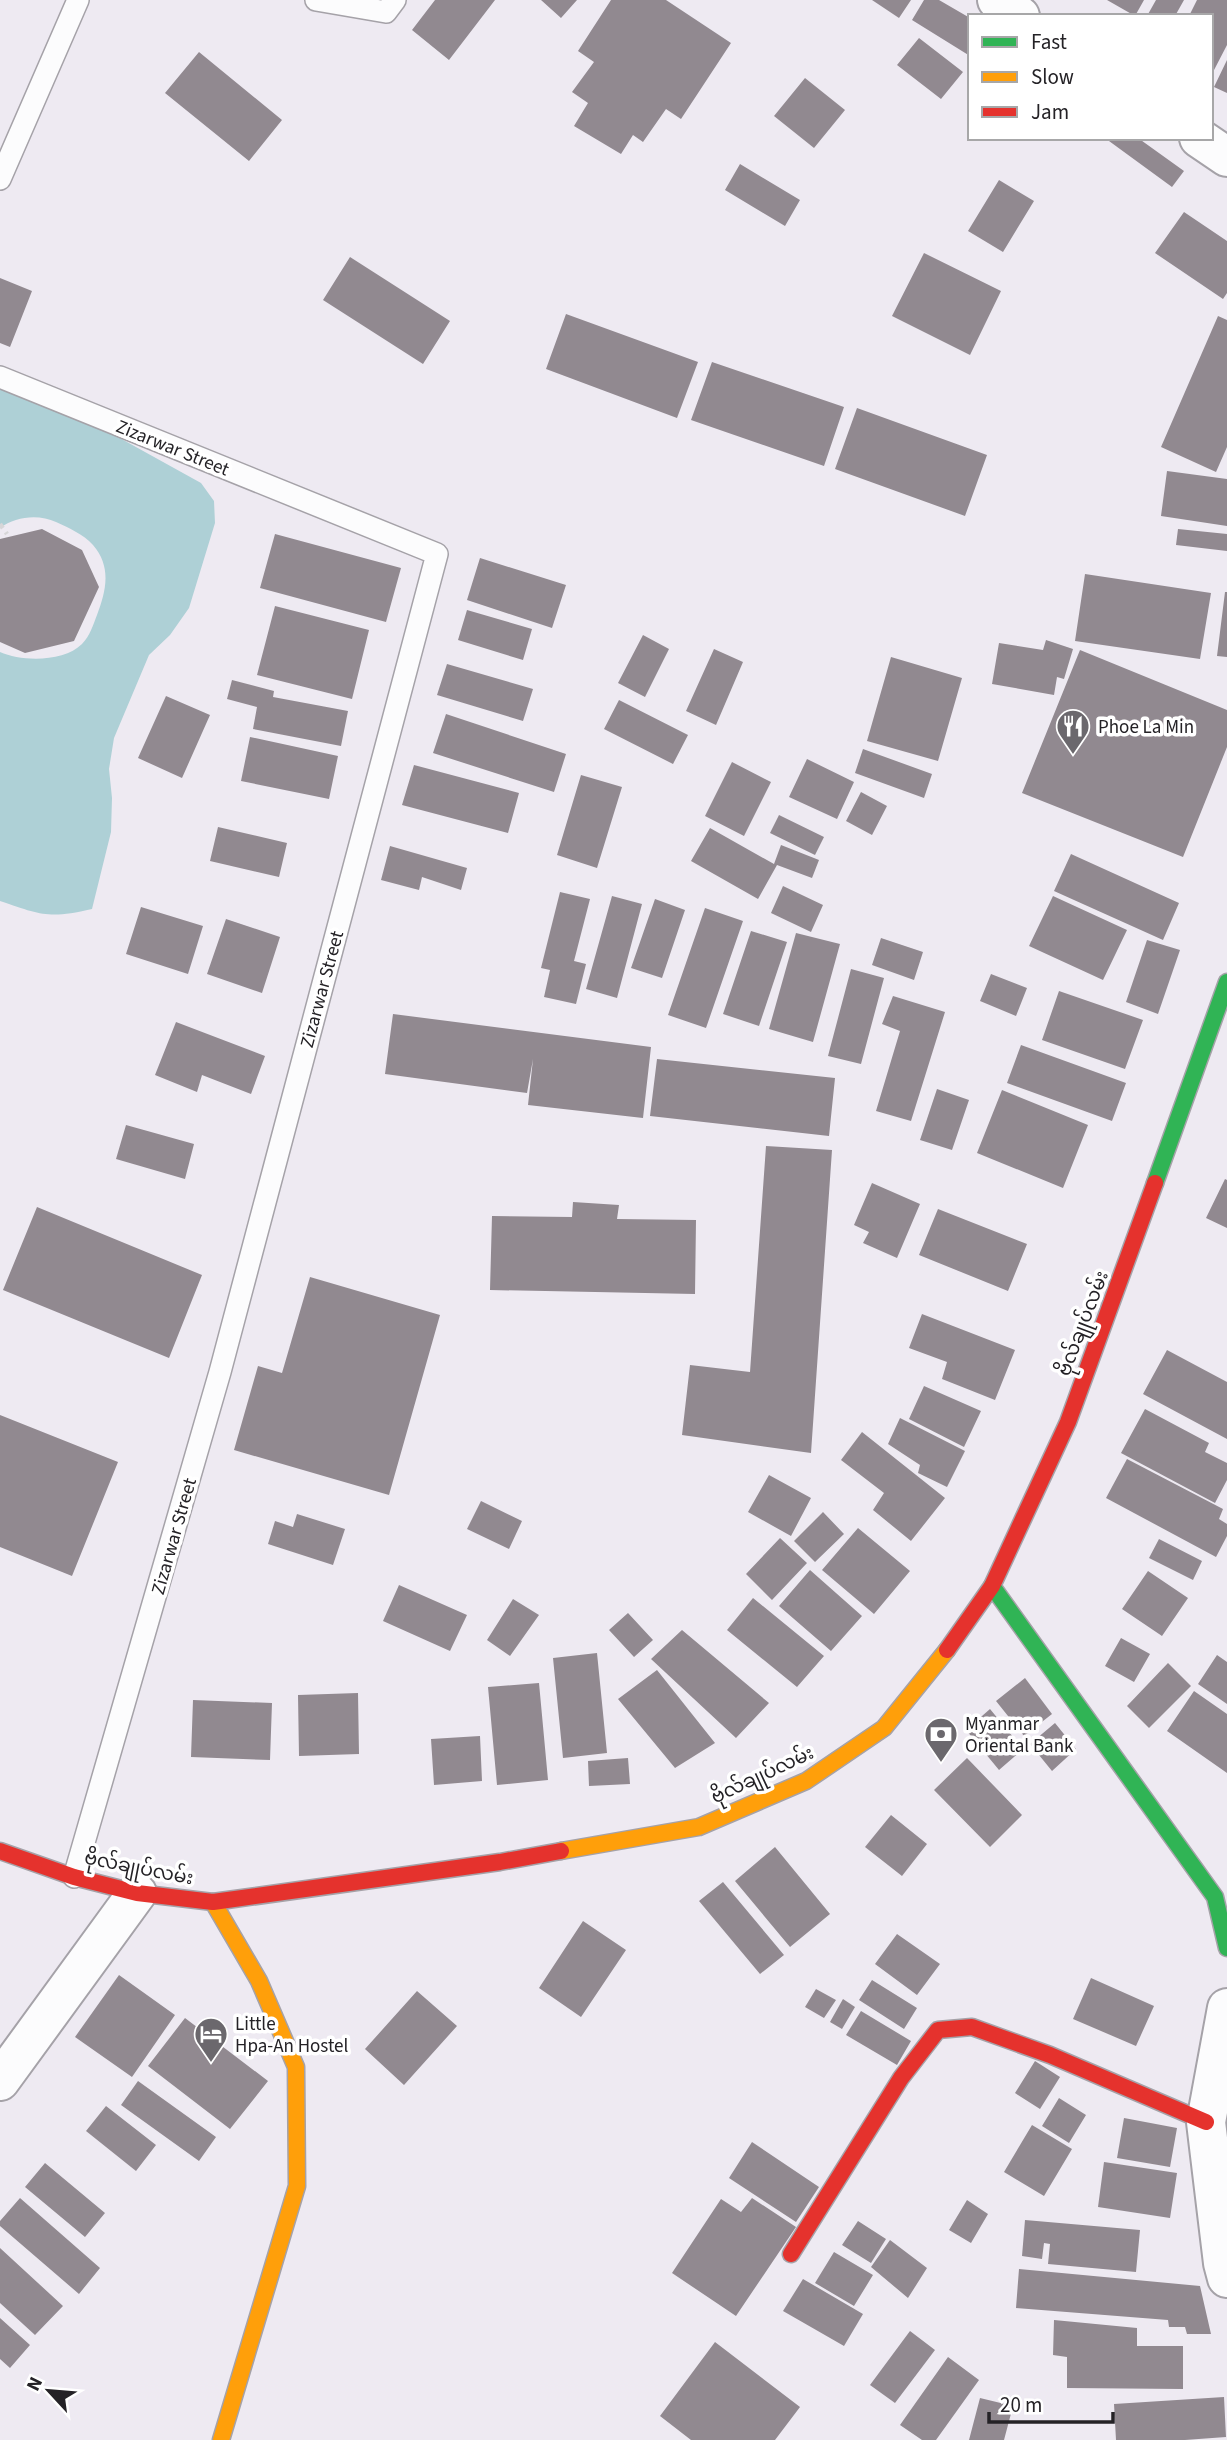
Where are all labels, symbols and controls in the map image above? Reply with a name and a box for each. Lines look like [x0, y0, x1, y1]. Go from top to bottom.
legend [968, 14, 1213, 140]
text: Fast [1031, 27, 1067, 57]
text: Slow [1031, 62, 1074, 92]
text: Jam [1031, 97, 1069, 127]
street label: Zizarwar Street [112, 413, 234, 484]
restaurant icon: Phoe La Min [1054, 707, 1092, 756]
place label: Phoe La Min [1098, 714, 1194, 741]
street label: Zizarwar Street [294, 927, 351, 1051]
street label: ဗိုလ်ချုပ်လမ်း [1049, 1266, 1118, 1381]
street label: Zizarwar Street [145, 1474, 204, 1598]
place label: Myanmar Oriental Bank [965, 1711, 1074, 1760]
bank icon: Myanmar Oriental Bank [922, 1715, 960, 1764]
street label: ဗိုလ်ချုပ်လမ်း [706, 1738, 819, 1813]
street label: ဗိုလ်ချုပ်လမ်း [81, 1843, 196, 1894]
place label: Little Hpa-An Hostel [235, 2011, 348, 2060]
hotel icon: Little Hpa-An Hostel [192, 2015, 230, 2064]
north arrow [14, 2356, 84, 2426]
text: N [20, 2373, 50, 2396]
scale bar [989, 2380, 1113, 2424]
text: 20 m [1000, 2390, 1042, 2420]

